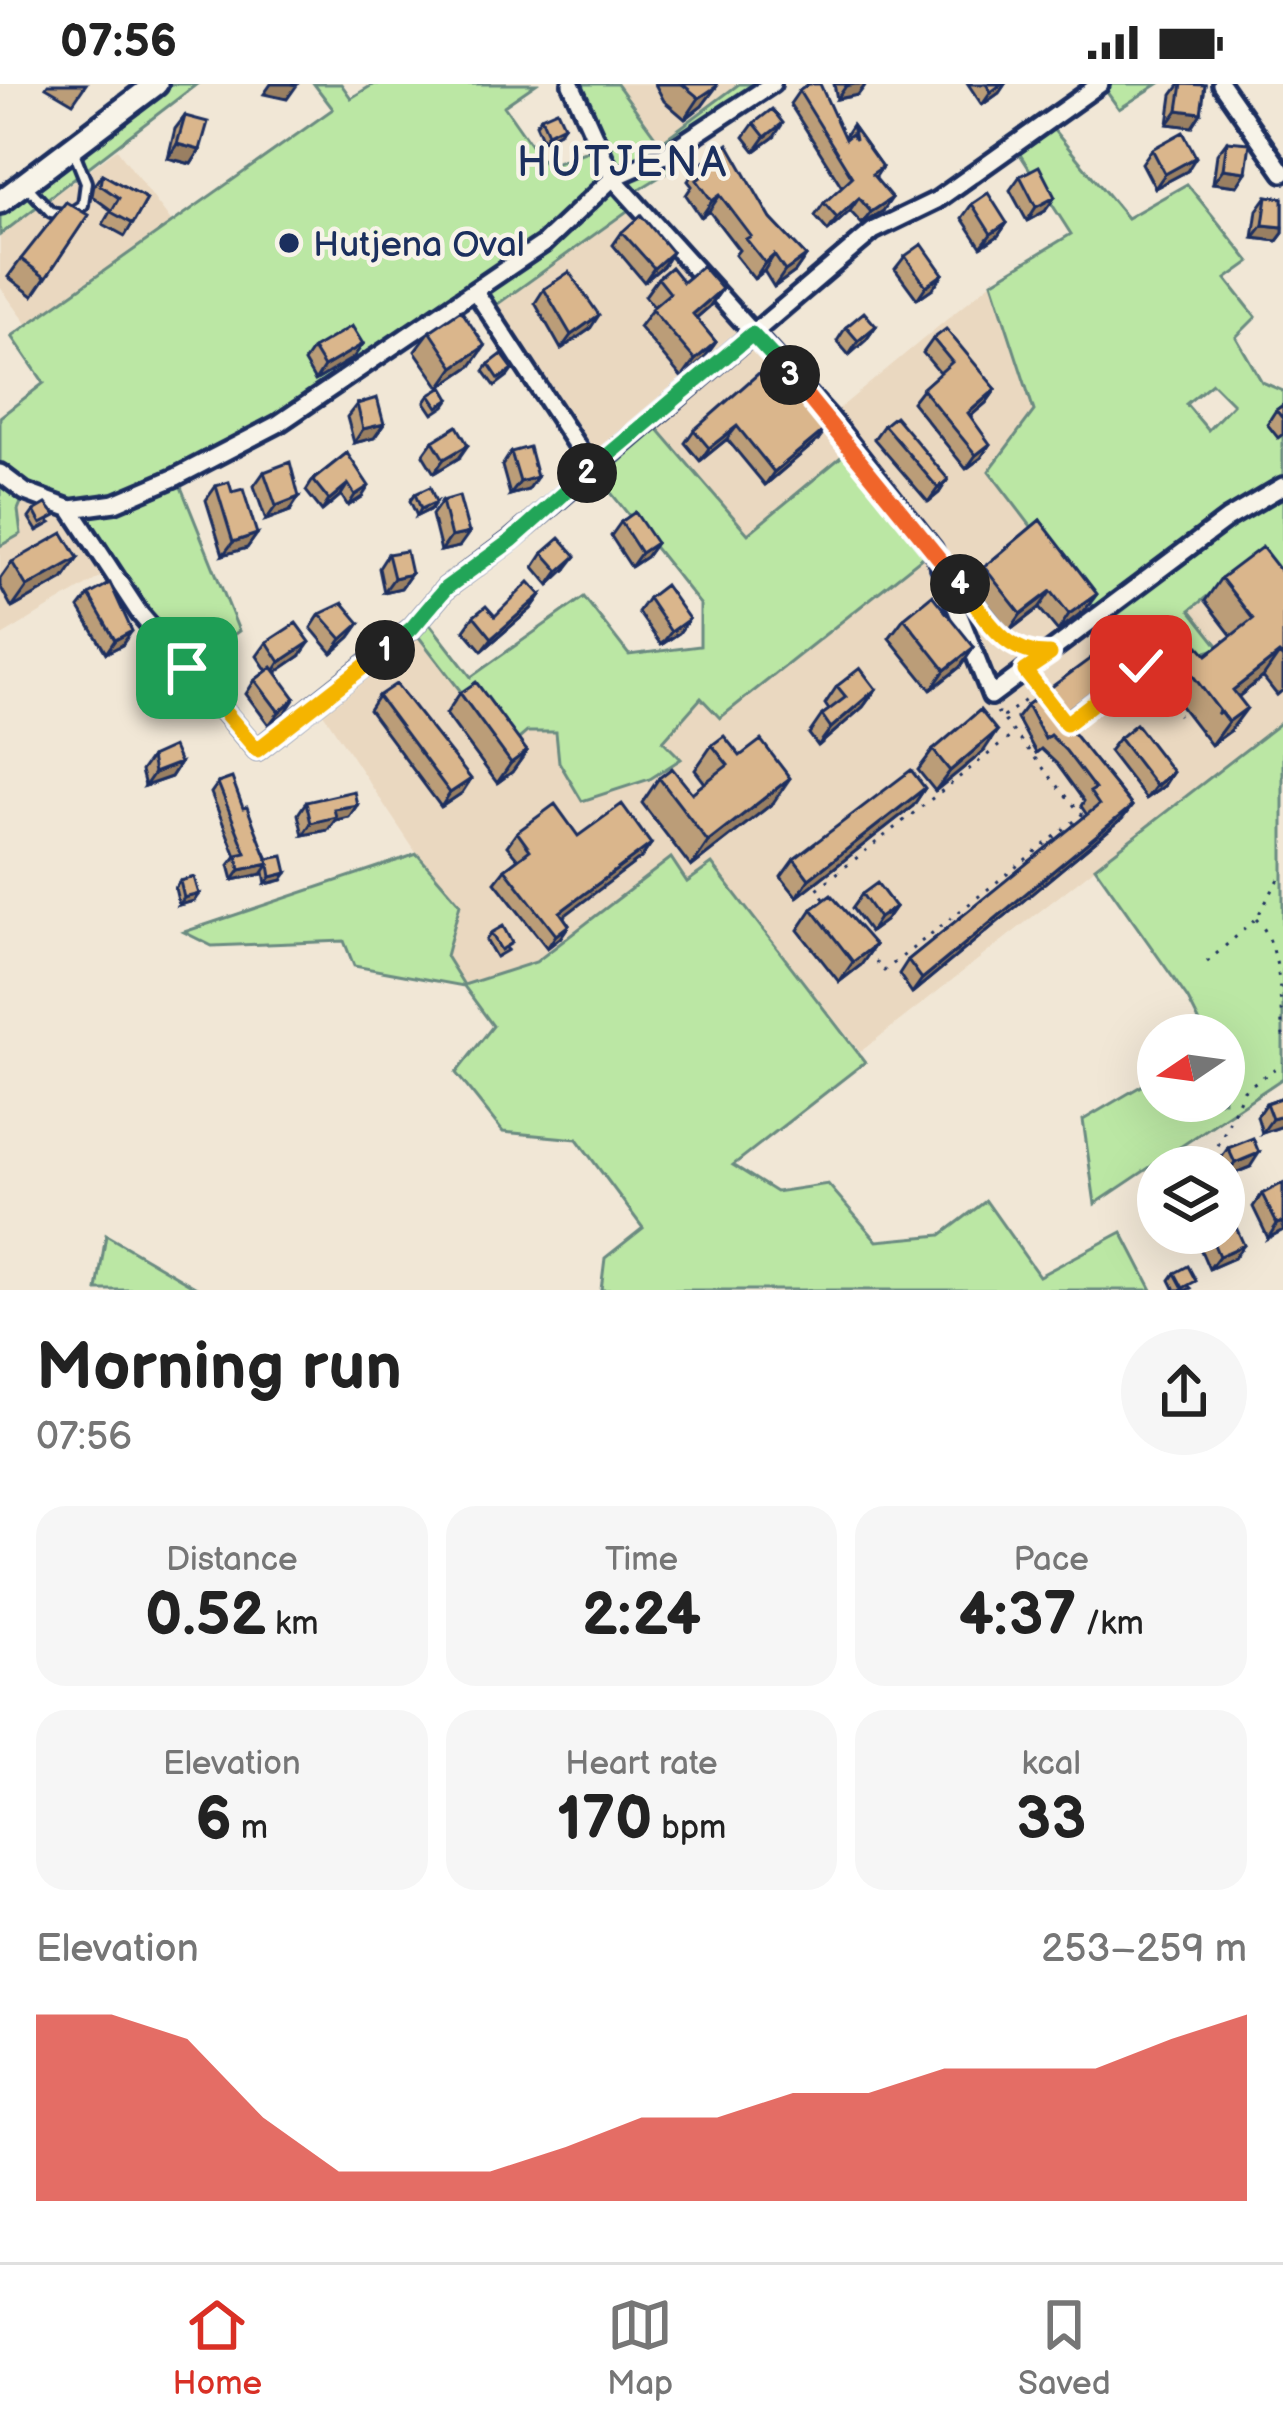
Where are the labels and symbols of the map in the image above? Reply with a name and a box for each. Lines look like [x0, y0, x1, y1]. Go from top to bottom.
district label: HUTJENA [517, 138, 729, 189]
place label: Hutjena Oval [313, 224, 525, 267]
marker: Hutjena Oval [276, 230, 302, 256]
pin: 3 [760, 345, 820, 405]
pin: 2 [557, 443, 617, 503]
pin: 4 [930, 554, 990, 614]
pin [1090, 615, 1192, 717]
pin [136, 617, 238, 719]
pin: 1 [355, 620, 415, 680]
north arrow [1137, 1014, 1245, 1122]

